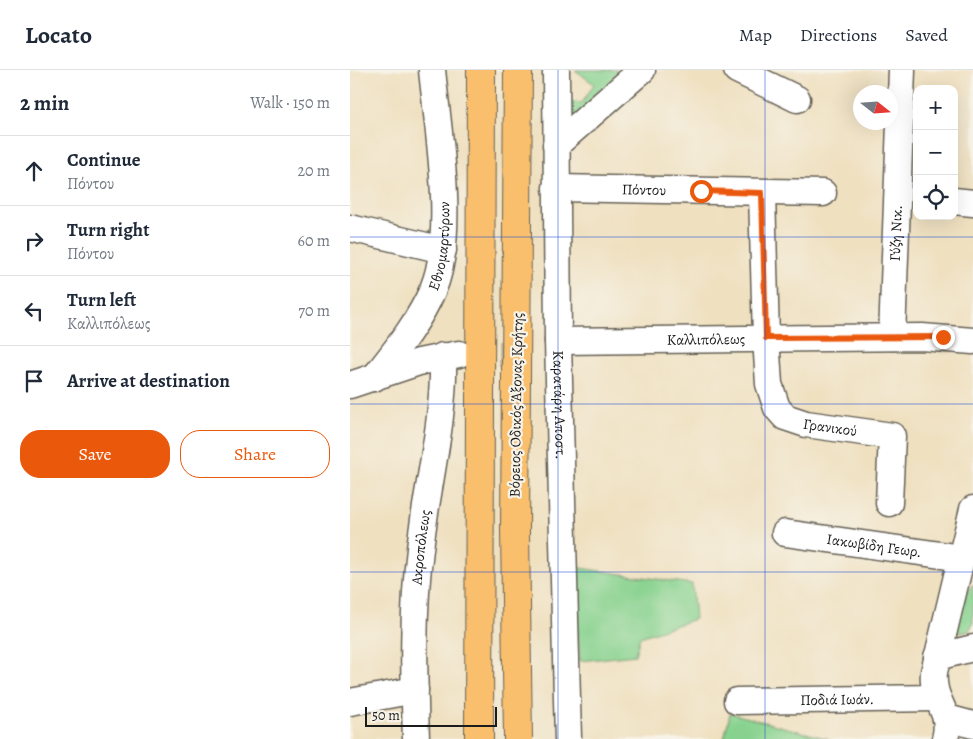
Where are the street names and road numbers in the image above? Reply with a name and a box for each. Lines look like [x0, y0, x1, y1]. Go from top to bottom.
street label: Πόντου [622, 179, 667, 200]
street label: Εθνομαρτύρων [423, 201, 454, 294]
street label: Γύζη Νικ. [885, 205, 907, 262]
street label: Βόρειος Οδικός Άξονας Κρήτης [504, 313, 528, 497]
street label: Καλλιπόλεως [667, 329, 745, 350]
street label: Καρατάρη Αποστ. [548, 350, 571, 460]
street label: Γρανικού [802, 414, 859, 441]
street label: Ακροπόλεως [406, 508, 435, 587]
street label: Ιακωβίδη Γεωρ. [825, 529, 923, 562]
street label: Ποδιά Ιωάν. [800, 689, 874, 710]

